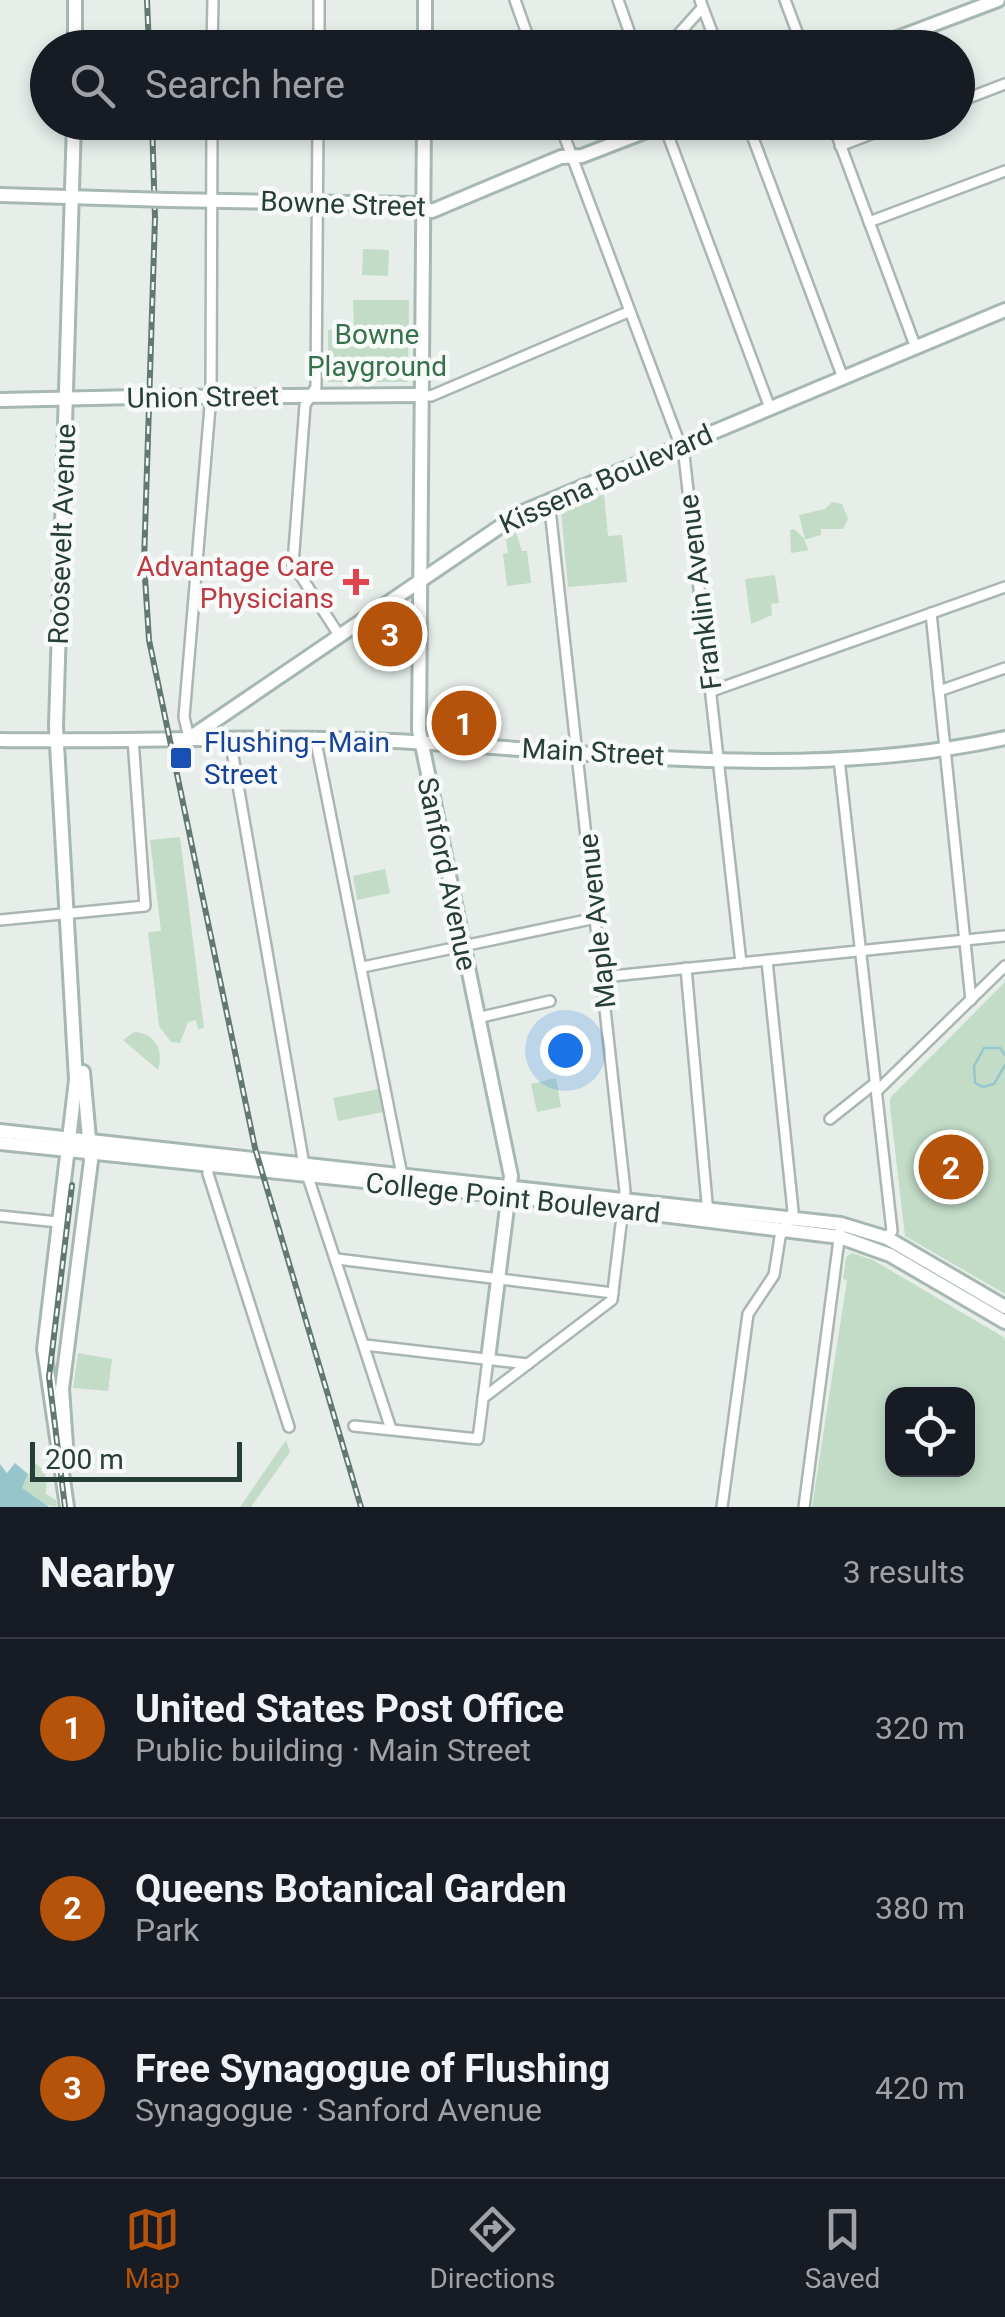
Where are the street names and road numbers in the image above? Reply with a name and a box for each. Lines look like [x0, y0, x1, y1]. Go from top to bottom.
street label: Bowne Street [260, 185, 426, 223]
street label: Union Street [126, 379, 280, 415]
street label: Kissena Boulevard [494, 417, 718, 541]
street label: Roosevelt Avenue [42, 423, 82, 645]
street label: Franklin Avenue [672, 492, 728, 692]
street label: Main Street [521, 732, 665, 772]
street label: Sanford Avenue [410, 774, 484, 974]
street label: Maple Avenue [571, 832, 623, 1010]
street label: College Point Boulevard [364, 1166, 662, 1230]

